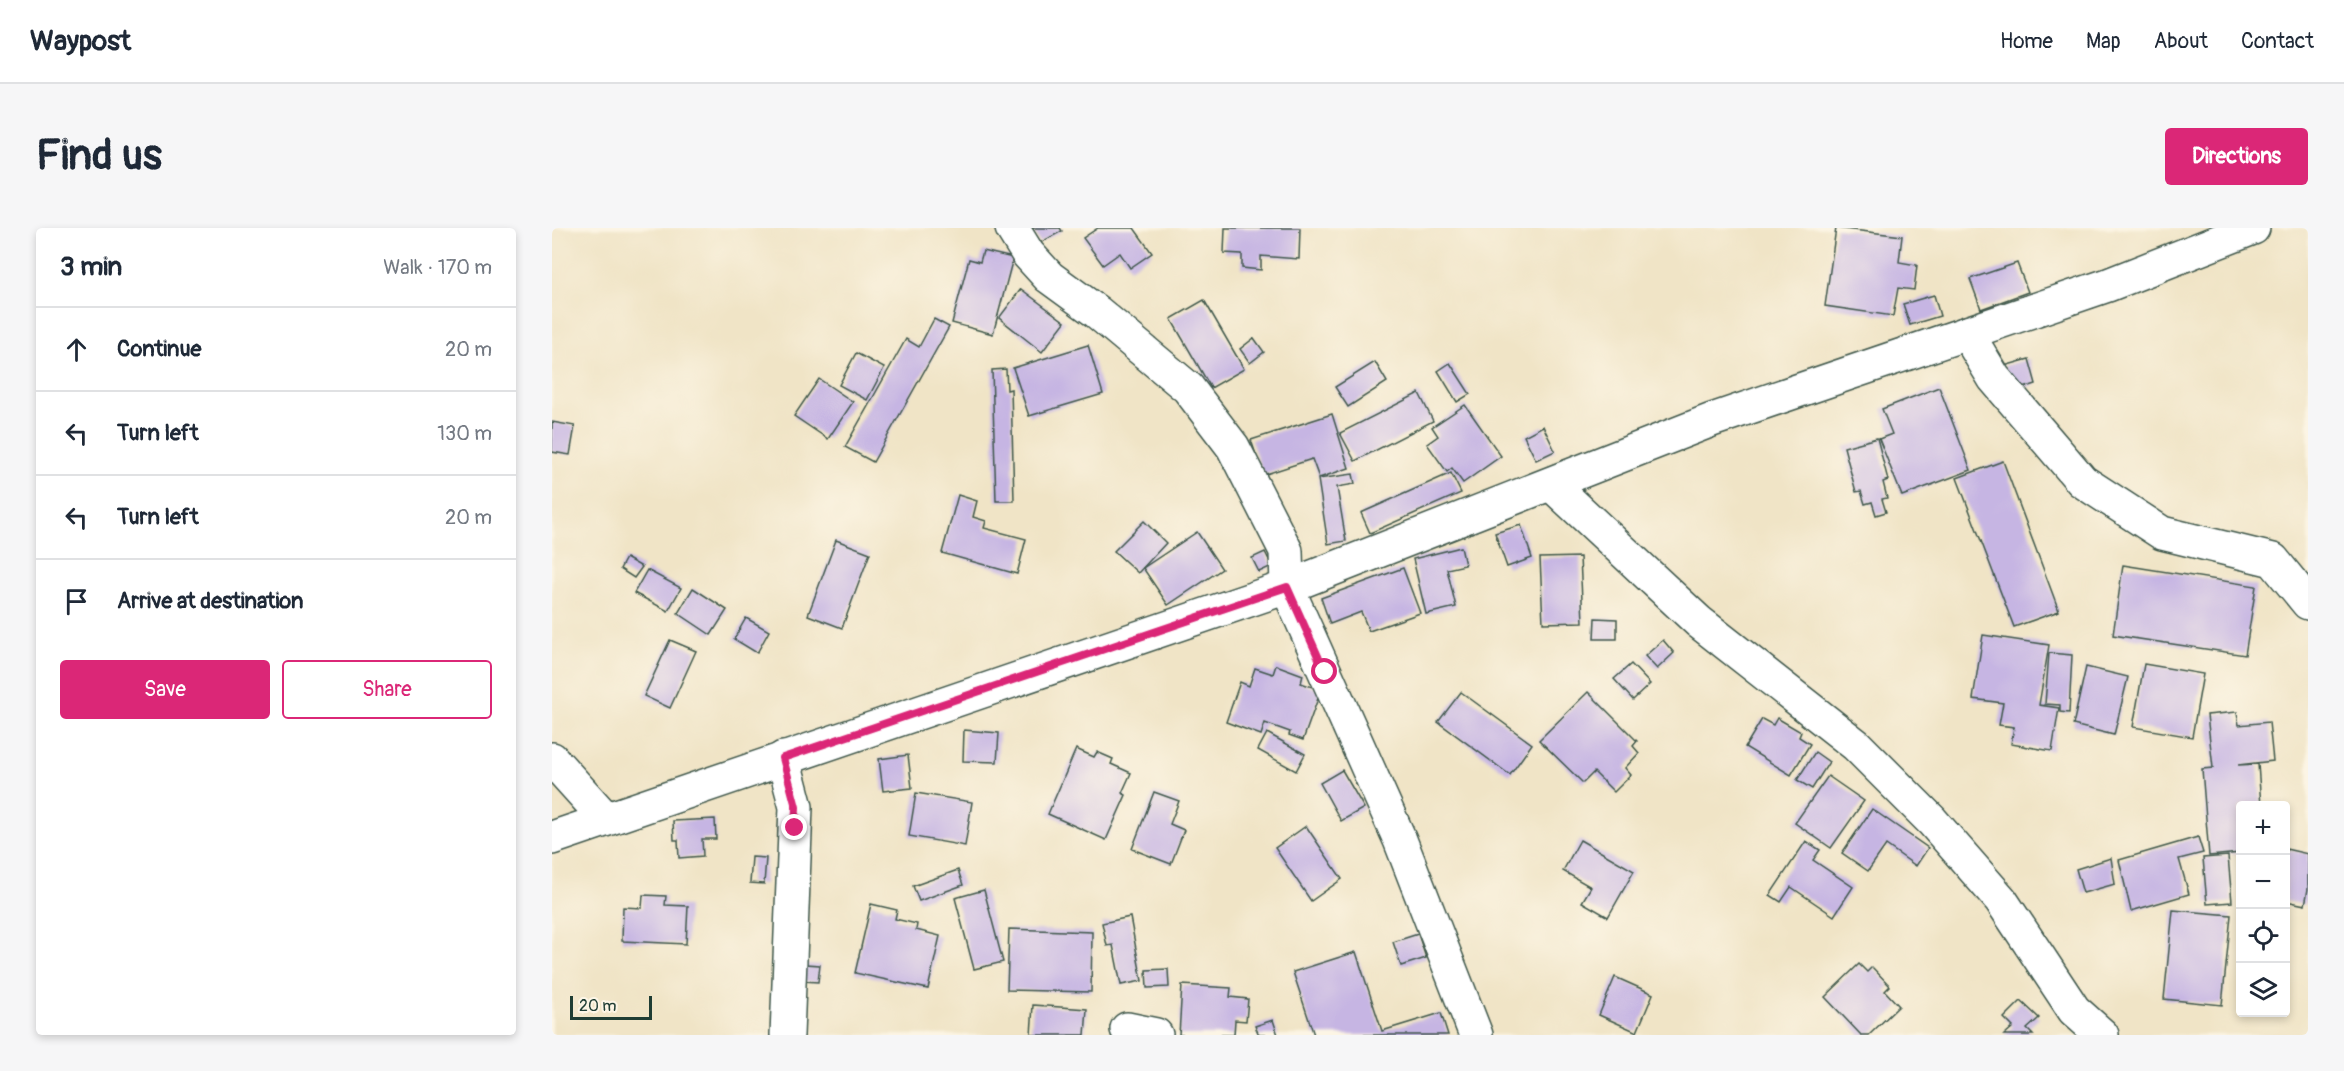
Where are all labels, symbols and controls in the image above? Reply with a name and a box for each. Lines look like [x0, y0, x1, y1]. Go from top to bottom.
text: Waypost [30, 24, 131, 59]
text: Home [2000, 28, 2053, 55]
text: Map [2086, 28, 2121, 55]
text: About [2154, 28, 2208, 55]
text: Contact [2241, 28, 2314, 55]
button: Directions [2165, 128, 2308, 185]
text: Find us [36, 130, 162, 182]
text: 3 min [60, 251, 122, 283]
text: Walk · 170 m [383, 255, 492, 280]
icon: ahead [60, 333, 93, 366]
text: Continue [117, 335, 201, 363]
text: 20 m [445, 337, 492, 362]
icon: left [60, 417, 93, 450]
text: Turn left [117, 419, 199, 447]
text: 130 m [437, 421, 492, 446]
icon: left [60, 501, 93, 534]
text: Turn left [117, 503, 199, 531]
text: 20 m [445, 505, 492, 530]
icon: arrive [60, 585, 93, 618]
text: Arrive at destination [117, 587, 303, 615]
route start [1311, 658, 1337, 684]
button: Save [60, 660, 270, 719]
button: Share [282, 660, 492, 719]
map controls [2236, 801, 2290, 1017]
button: + [2236, 801, 2290, 855]
route end [781, 814, 807, 840]
button: − [2236, 855, 2290, 909]
button: locate [2236, 909, 2290, 963]
button: layers [2236, 963, 2290, 1017]
scale bar [570, 993, 652, 1020]
text: 20 m [579, 996, 617, 1016]

